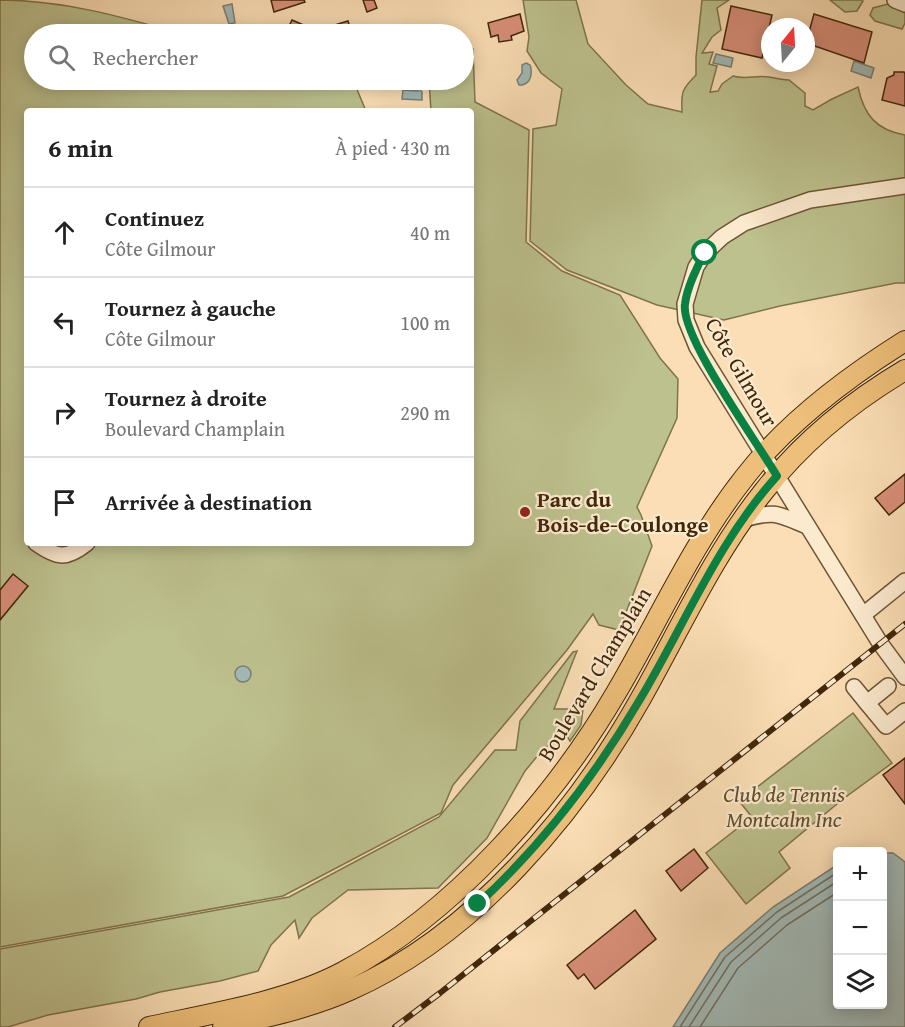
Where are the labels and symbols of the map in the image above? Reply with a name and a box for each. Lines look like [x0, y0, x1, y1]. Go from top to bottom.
north arrow [761, 18, 815, 72]
route start [691, 239, 717, 265]
street label: Côte Gilmour [698, 311, 786, 433]
place label: Parc du Bois-de-Coulonge [537, 483, 709, 540]
marker: Parc du Bois-de-Coulonge [518, 505, 532, 519]
street label: Boulevard Champlain [529, 580, 659, 767]
park label: Club de Tennis Montcalm Inc [723, 778, 845, 835]
route end [464, 890, 490, 916]

